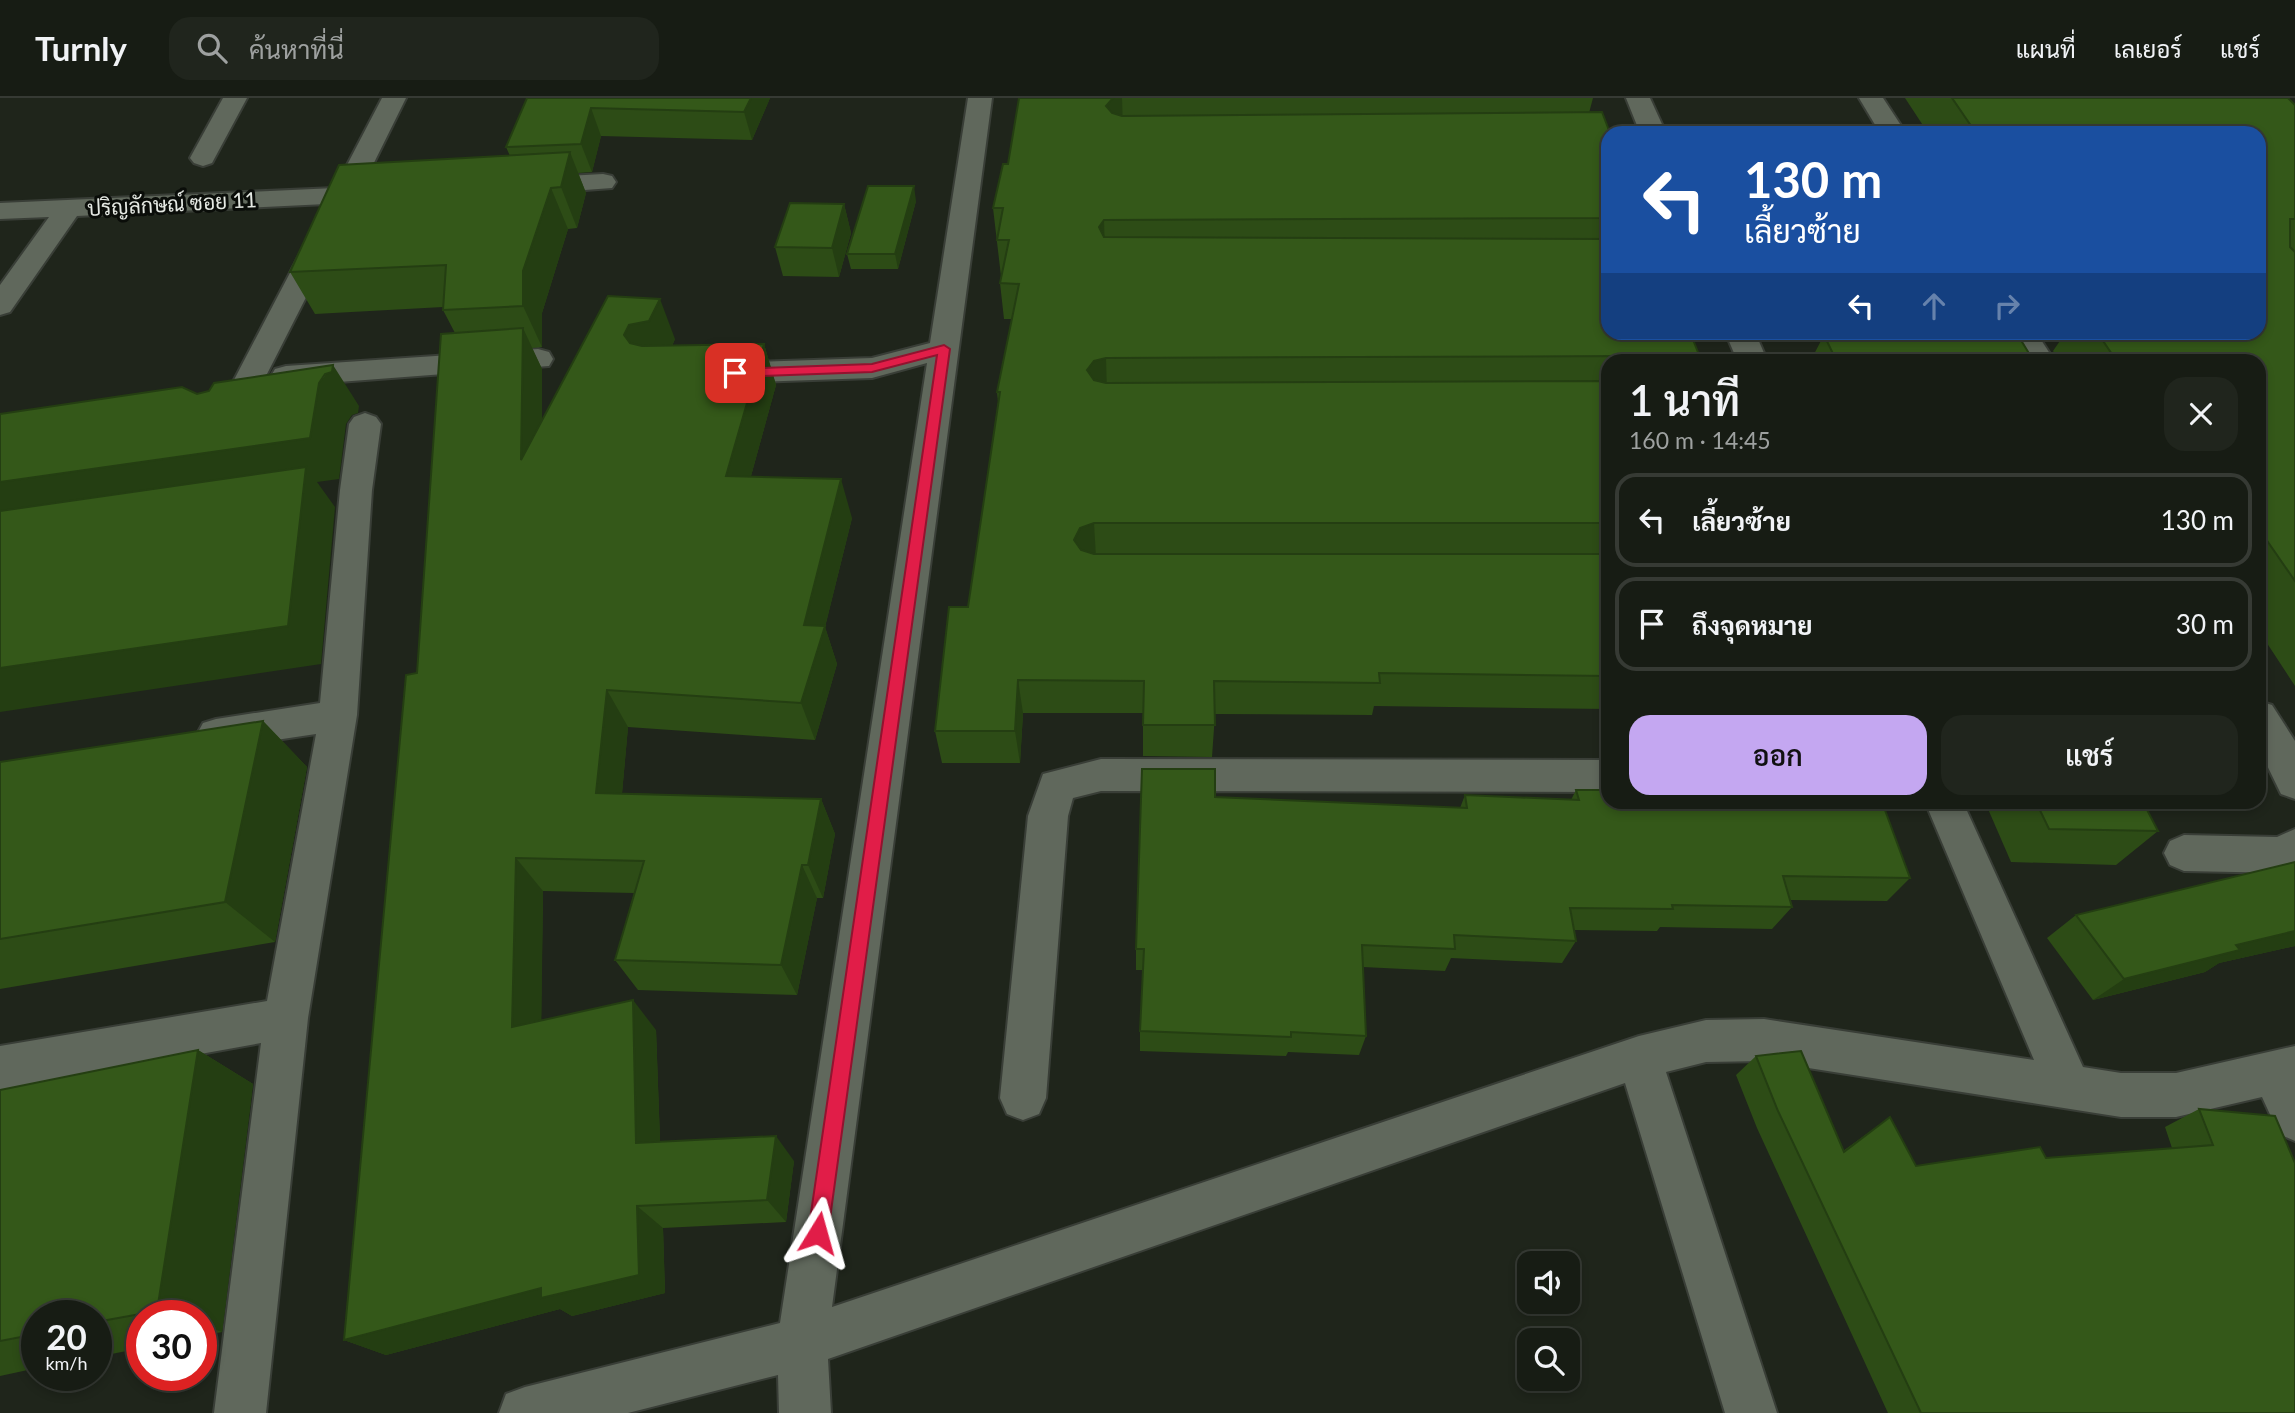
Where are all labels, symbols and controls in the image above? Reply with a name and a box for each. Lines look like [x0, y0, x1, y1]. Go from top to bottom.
search box [169, 17, 659, 80]
text: Turnly [35, 28, 127, 68]
icon: search [193, 29, 231, 67]
text: ค้นหาที่นี่ [249, 33, 344, 65]
text: แผนที่ [2016, 34, 2076, 63]
text: เลเยอร์ [2114, 34, 2182, 63]
text: แชร์ [2220, 34, 2260, 63]
text: 130 m [1744, 150, 1882, 208]
icon: left [1629, 154, 1720, 245]
street label: ปริญลักษณ์ ซอย 11 [87, 186, 257, 221]
text: เลี้ยวซ้าย [1744, 211, 1861, 250]
icon: left [1842, 287, 1880, 325]
icon: ahead [1915, 287, 1953, 325]
icon: right [1988, 287, 2026, 325]
pin [705, 343, 765, 403]
icon: arrive [716, 354, 754, 392]
text: 1 นาที [1629, 375, 1740, 425]
button: close [2164, 377, 2238, 451]
text: 160 m · 14:45 [1629, 426, 1771, 454]
icon: left [1633, 501, 1671, 539]
text: 130 m [2161, 504, 2234, 536]
text: เลี้ยวซ้าย [1692, 505, 1791, 537]
icon: arrive [1633, 605, 1671, 643]
text: 30 m [2176, 608, 2234, 640]
text: ถึงจุดหมาย [1692, 609, 1813, 641]
button: ออก [1629, 715, 1927, 795]
button: แชร์ [1941, 715, 2238, 795]
position arrow [781, 1196, 855, 1270]
map controls [1517, 1251, 1580, 1391]
button: sound [1517, 1251, 1580, 1314]
speed limit sign: 30 [126, 1300, 217, 1391]
text: 20 [46, 1315, 87, 1357]
button: search [1517, 1328, 1580, 1391]
text: km/h [45, 1352, 88, 1374]

